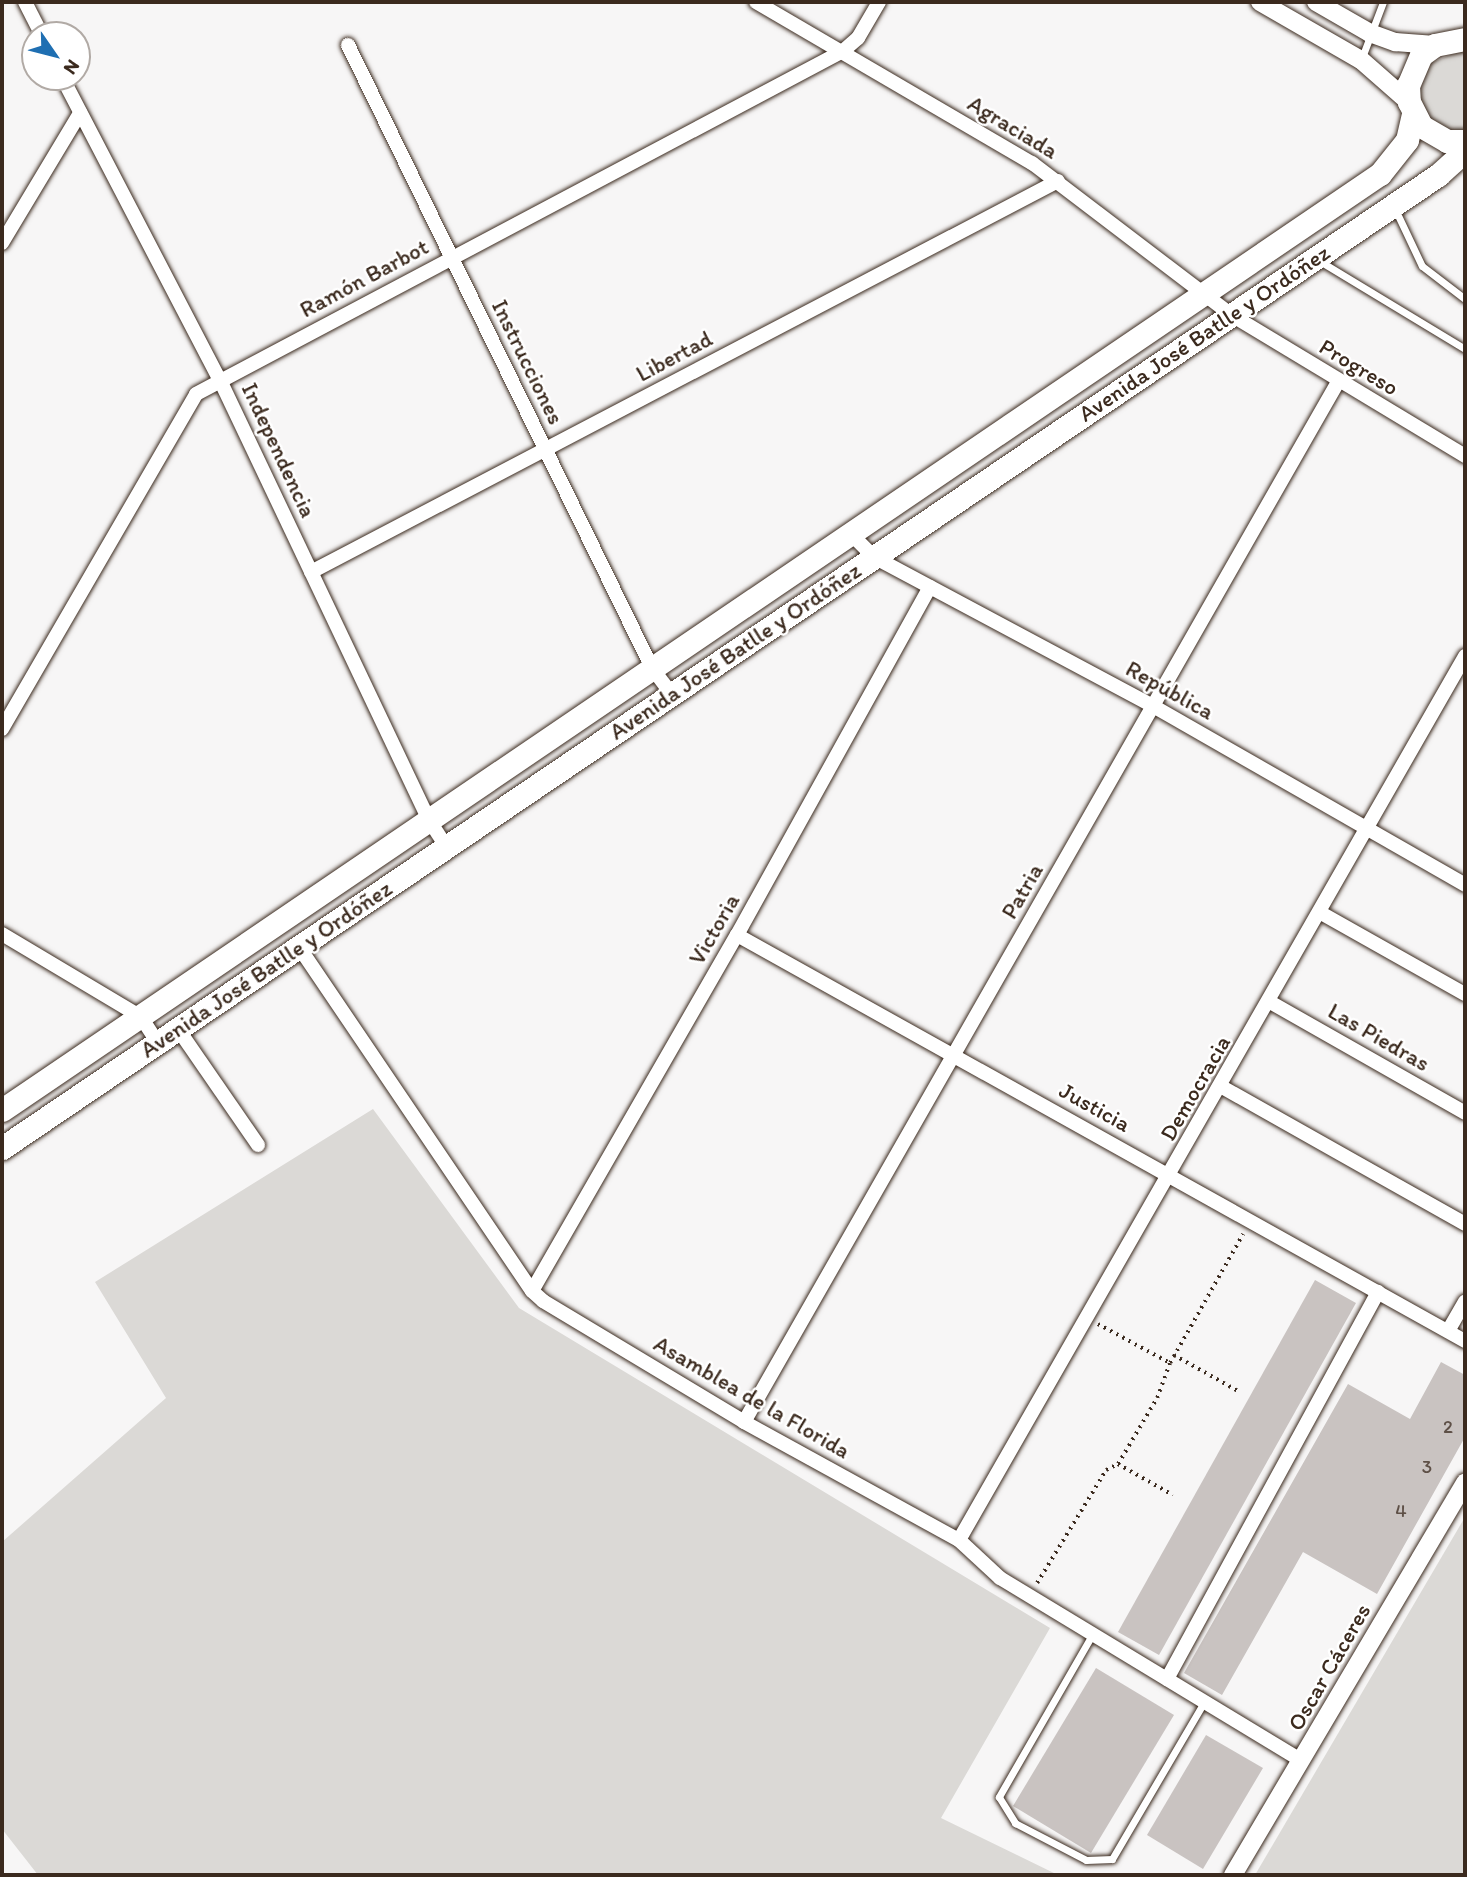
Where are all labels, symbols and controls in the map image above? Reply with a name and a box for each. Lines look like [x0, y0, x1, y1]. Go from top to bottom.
north arrow [21, 21, 91, 91]
text: N [59, 55, 85, 79]
street label: Agraciada [963, 89, 1063, 165]
street label: Ramón Barbot [295, 232, 433, 324]
street label: Avenida José Batlle y Ordóñez [1073, 238, 1335, 428]
street label: Instrucciones [486, 295, 570, 429]
street label: Libertad [631, 324, 717, 388]
street label: Progreso [1314, 333, 1404, 401]
street label: Independencia [236, 378, 322, 522]
street label: Avenida José Batlle y Ordóñez [604, 556, 866, 746]
street label: República [1121, 654, 1219, 726]
street label: Patria [995, 858, 1049, 924]
street label: Avenida José Batlle y Ordóñez [135, 874, 397, 1064]
street label: Victoria [683, 889, 745, 969]
street label: Las Piedras [1323, 997, 1435, 1077]
street label: Democracia [1154, 1031, 1236, 1145]
street label: Justicia [1055, 1076, 1135, 1138]
street label: Asamblea de la Florida [648, 1329, 856, 1465]
house number: 2 [1443, 1416, 1453, 1438]
house number: 3 [1422, 1456, 1432, 1478]
house number: 4 [1395, 1500, 1407, 1522]
street label: Oscar Cáceres [1282, 1599, 1376, 1735]

